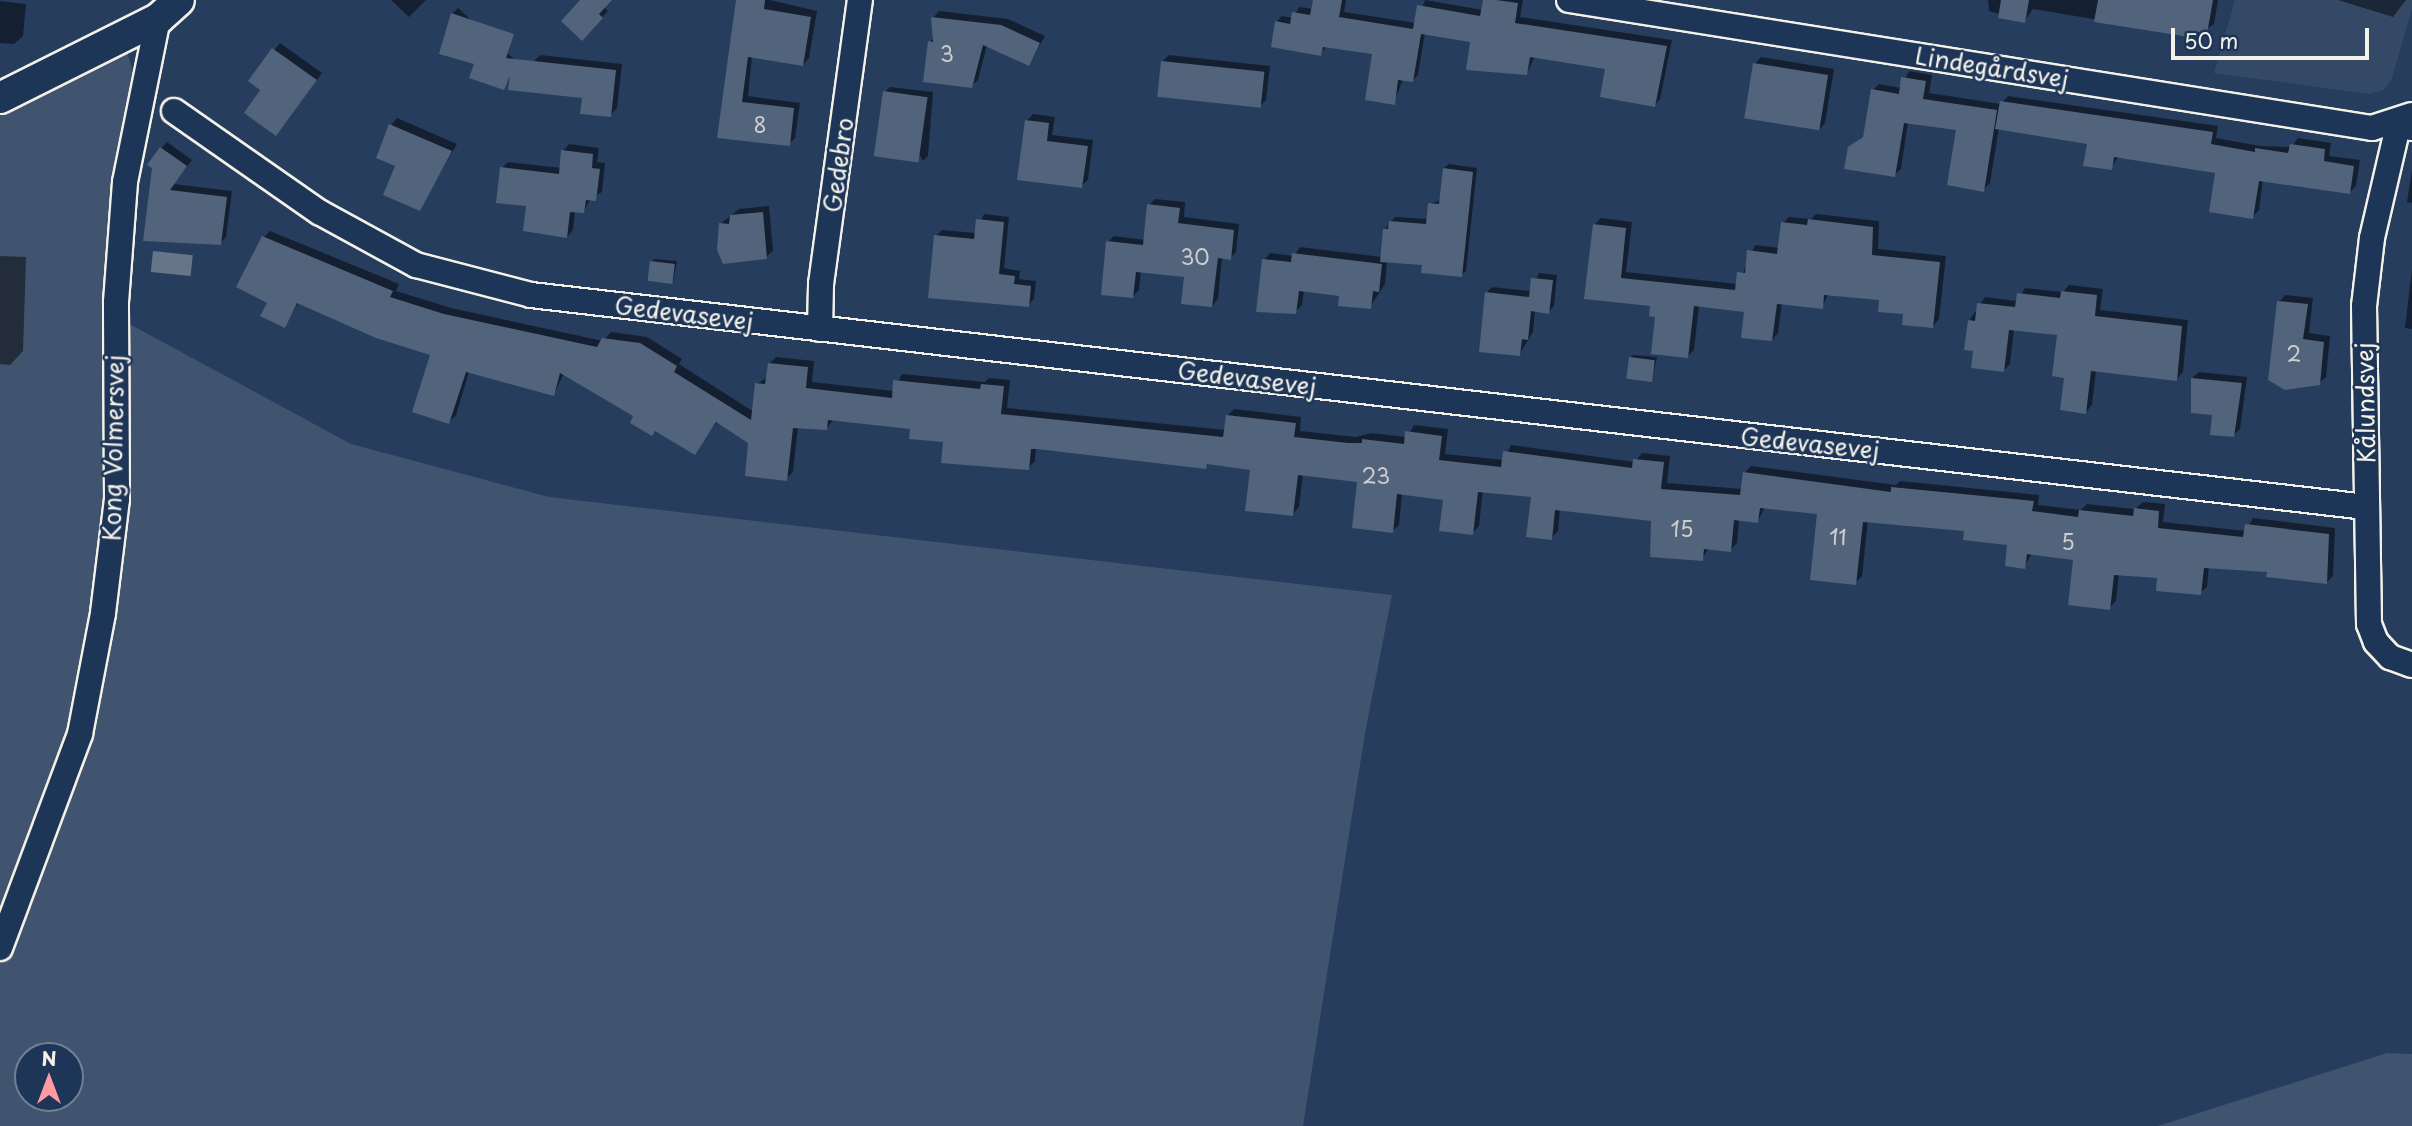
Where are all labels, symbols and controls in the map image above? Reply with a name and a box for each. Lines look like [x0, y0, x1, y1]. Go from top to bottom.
scale bar [2174, 14, 2372, 58]
text: 50 m [2184, 24, 2238, 56]
house number: 3 [940, 40, 954, 66]
street label: Lindegårdsvej [1913, 41, 2071, 93]
house number: 8 [753, 111, 767, 137]
street label: Gedebro [817, 116, 859, 214]
house number: 30 [1180, 243, 1210, 269]
street label: Gedevasevej [613, 290, 755, 336]
house number: 2 [2287, 340, 2301, 366]
street label: Kålundsvej [2350, 342, 2380, 464]
street label: Kong Volmersvej [97, 355, 129, 541]
street label: Gedevasevej [1176, 355, 1318, 401]
street label: Gedevasevej [1739, 421, 1881, 465]
house number: 23 [1362, 462, 1390, 488]
house number: 15 [1671, 515, 1693, 541]
house number: 11 [1829, 523, 1847, 549]
house number: 5 [2061, 528, 2075, 554]
north arrow [14, 1042, 84, 1112]
text: N [41, 1044, 57, 1072]

